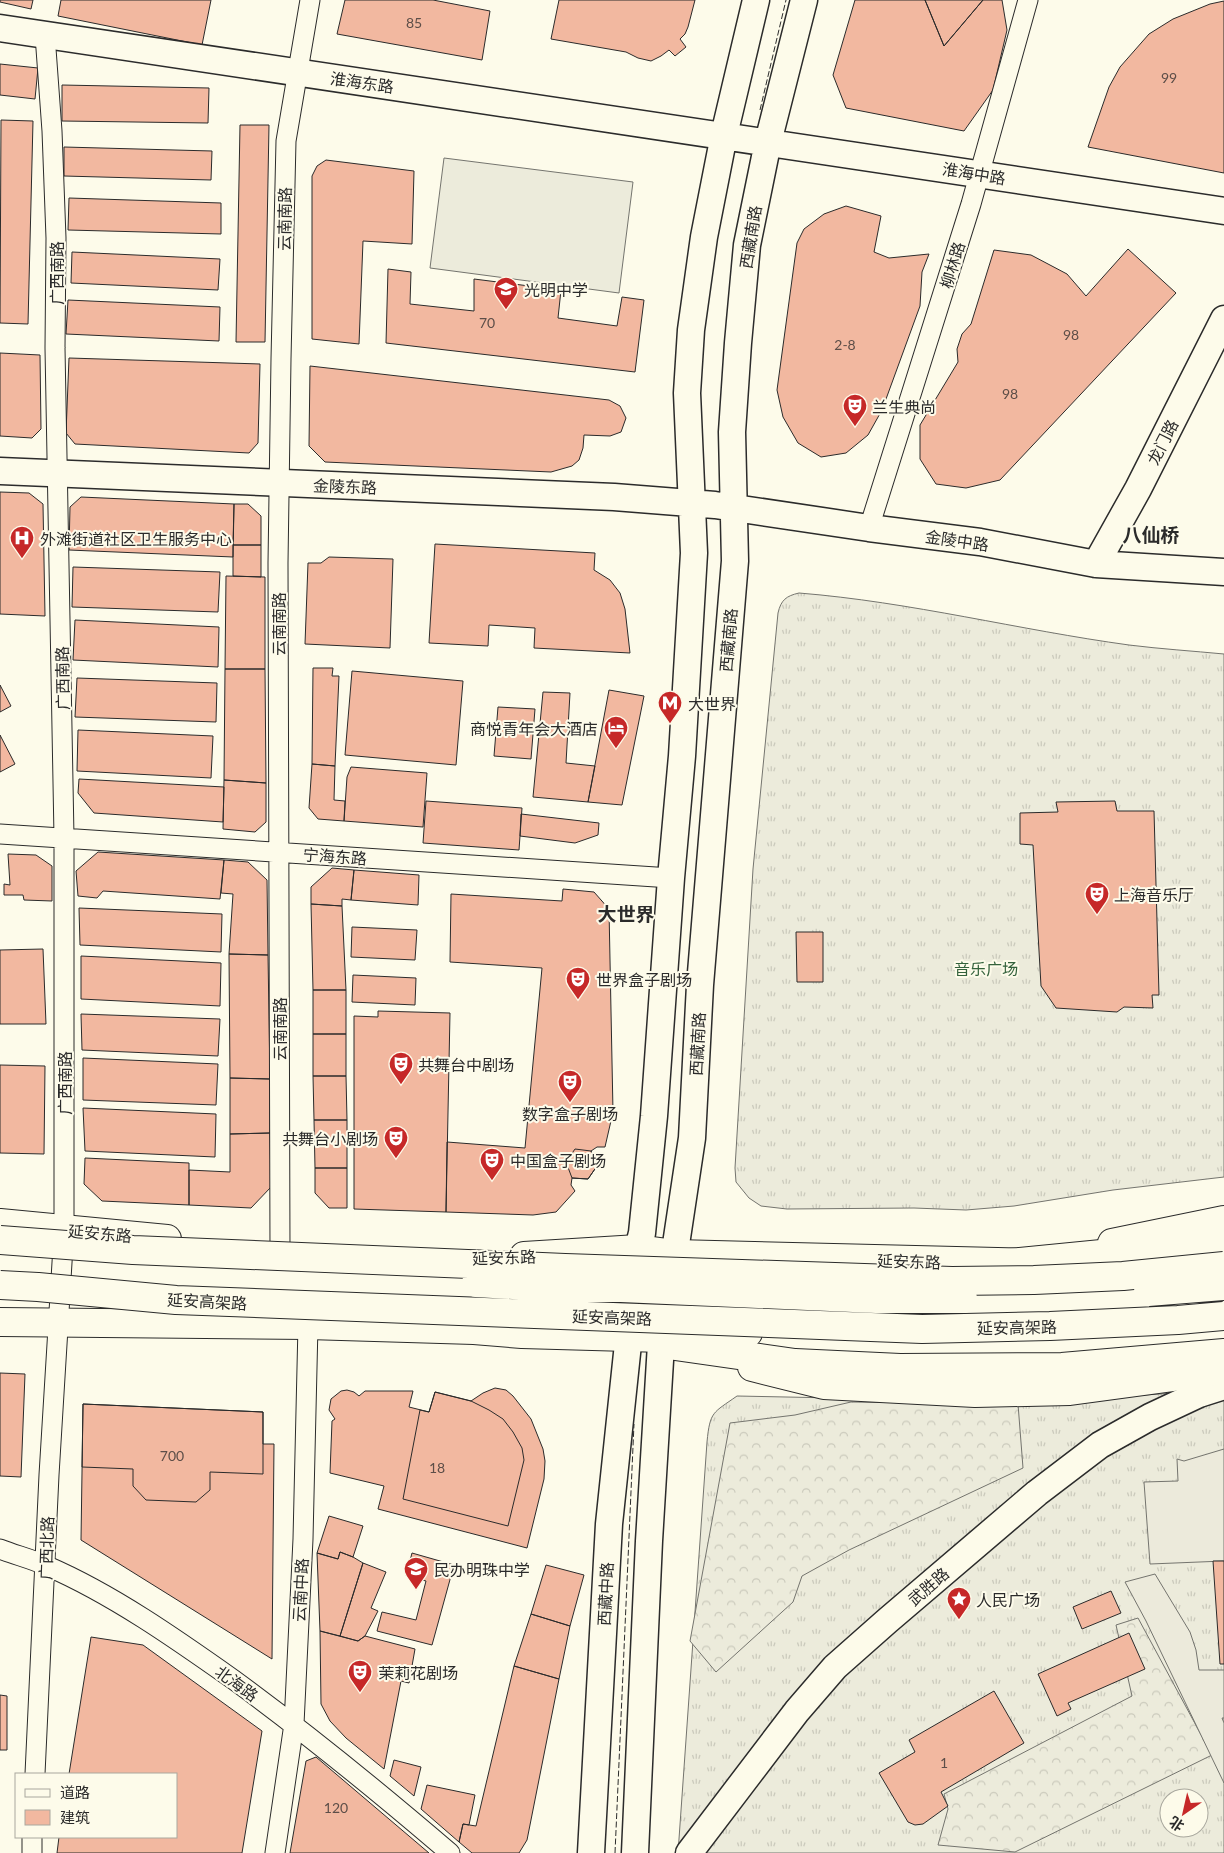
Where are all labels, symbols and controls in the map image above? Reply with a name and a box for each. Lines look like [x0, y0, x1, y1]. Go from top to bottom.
house number: 85 [406, 14, 422, 31]
street label: 淮海东路 [329, 68, 395, 96]
house number: 99 [1161, 69, 1177, 86]
street label: 淮海中路 [941, 159, 1007, 187]
street label: 云南南路 [274, 187, 294, 251]
street label: 西藏南路 [736, 204, 764, 270]
street label: 柳林路 [936, 239, 968, 291]
street label: 广西南路 [47, 241, 66, 305]
school or university icon: 光明中学 [493, 276, 519, 310]
place label: 光明中学 [524, 280, 588, 299]
house number: 70 [479, 314, 495, 331]
house number: 98 [1063, 326, 1079, 343]
house number: 2-8 [834, 336, 856, 353]
house number: 98 [1002, 385, 1018, 402]
theatre icon: 兰生典尚 [842, 393, 868, 427]
place label: 兰生典尚 [872, 397, 936, 416]
street label: 龙门路 [1143, 416, 1181, 468]
street label: 金陵东路 [313, 475, 377, 497]
district label: 八仙桥 [1122, 523, 1180, 546]
hospital icon: 外滩街道社区卫生服务中心 [9, 525, 35, 559]
street label: 金陵中路 [924, 526, 990, 554]
place label: 外滩街道社区卫生服务中心 [40, 529, 232, 548]
street label: 云南南路 [269, 592, 288, 656]
street label: 西藏南路 [716, 607, 740, 673]
street label: 广西南路 [52, 646, 72, 710]
metro station icon: 大世界 [657, 690, 683, 724]
place label: 大世界 [688, 694, 736, 713]
hotel icon: 商悦青年会大酒店 [603, 715, 629, 749]
place label: 商悦青年会大酒店 [470, 719, 598, 738]
street label: 宁海东路 [302, 844, 368, 868]
theatre icon: 上海音乐厅 [1084, 881, 1110, 915]
place label: 上海音乐厅 [1114, 885, 1194, 904]
district label: 大世界 [597, 902, 655, 925]
park label: 音乐广场 [954, 959, 1018, 978]
theatre icon: 世界盒子剧场 [565, 966, 591, 1000]
place label: 世界盒子剧场 [596, 970, 692, 989]
street label: 云南南路 [270, 997, 289, 1061]
street label: 西藏南路 [686, 1012, 708, 1076]
street label: 广西南路 [55, 1051, 74, 1115]
theatre icon: 共舞台中剧场 [388, 1051, 414, 1085]
place label: 共舞台中剧场 [418, 1055, 514, 1074]
theatre icon: 数字盒子剧场 [557, 1069, 583, 1103]
place label: 数字盒子剧场 [522, 1104, 618, 1123]
theatre icon: 共舞台小剧场 [383, 1125, 409, 1159]
place label: 共舞台小剧场 [282, 1129, 378, 1148]
theatre icon: 中国盒子剧场 [479, 1147, 505, 1181]
place label: 中国盒子剧场 [510, 1151, 606, 1170]
street label: 延安东路 [67, 1221, 133, 1245]
street label: 延安东路 [472, 1246, 536, 1268]
street label: 延安东路 [877, 1250, 941, 1272]
street label: 延安高架路 [167, 1289, 247, 1313]
street label: 延安高架路 [572, 1306, 652, 1328]
street label: 延安高架路 [977, 1317, 1057, 1337]
house number: 700 [160, 1447, 184, 1464]
house number: 18 [429, 1459, 445, 1476]
street label: 广西北路 [35, 1516, 57, 1580]
school or university icon: 民办明珠中学 [403, 1556, 429, 1590]
street label: 云南中路 [289, 1558, 311, 1622]
place label: 民办明珠中学 [434, 1560, 530, 1579]
street label: 西藏中路 [594, 1562, 616, 1626]
street label: 武胜路 [904, 1563, 952, 1609]
place icon: 人民广场 [946, 1586, 972, 1620]
place label: 人民广场 [976, 1590, 1040, 1609]
theatre icon: 茉莉花剧场 [347, 1659, 373, 1693]
street label: 北海路 [212, 1661, 262, 1705]
place label: 茉莉花剧场 [378, 1663, 458, 1682]
house number: 1 [940, 1754, 948, 1771]
legend [15, 1773, 178, 1838]
text: 道路 [60, 1783, 90, 1801]
north arrow [1159, 1788, 1209, 1838]
house number: 120 [324, 1799, 348, 1816]
text: 建筑 [60, 1808, 90, 1826]
text: 北 [1166, 1813, 1187, 1835]

